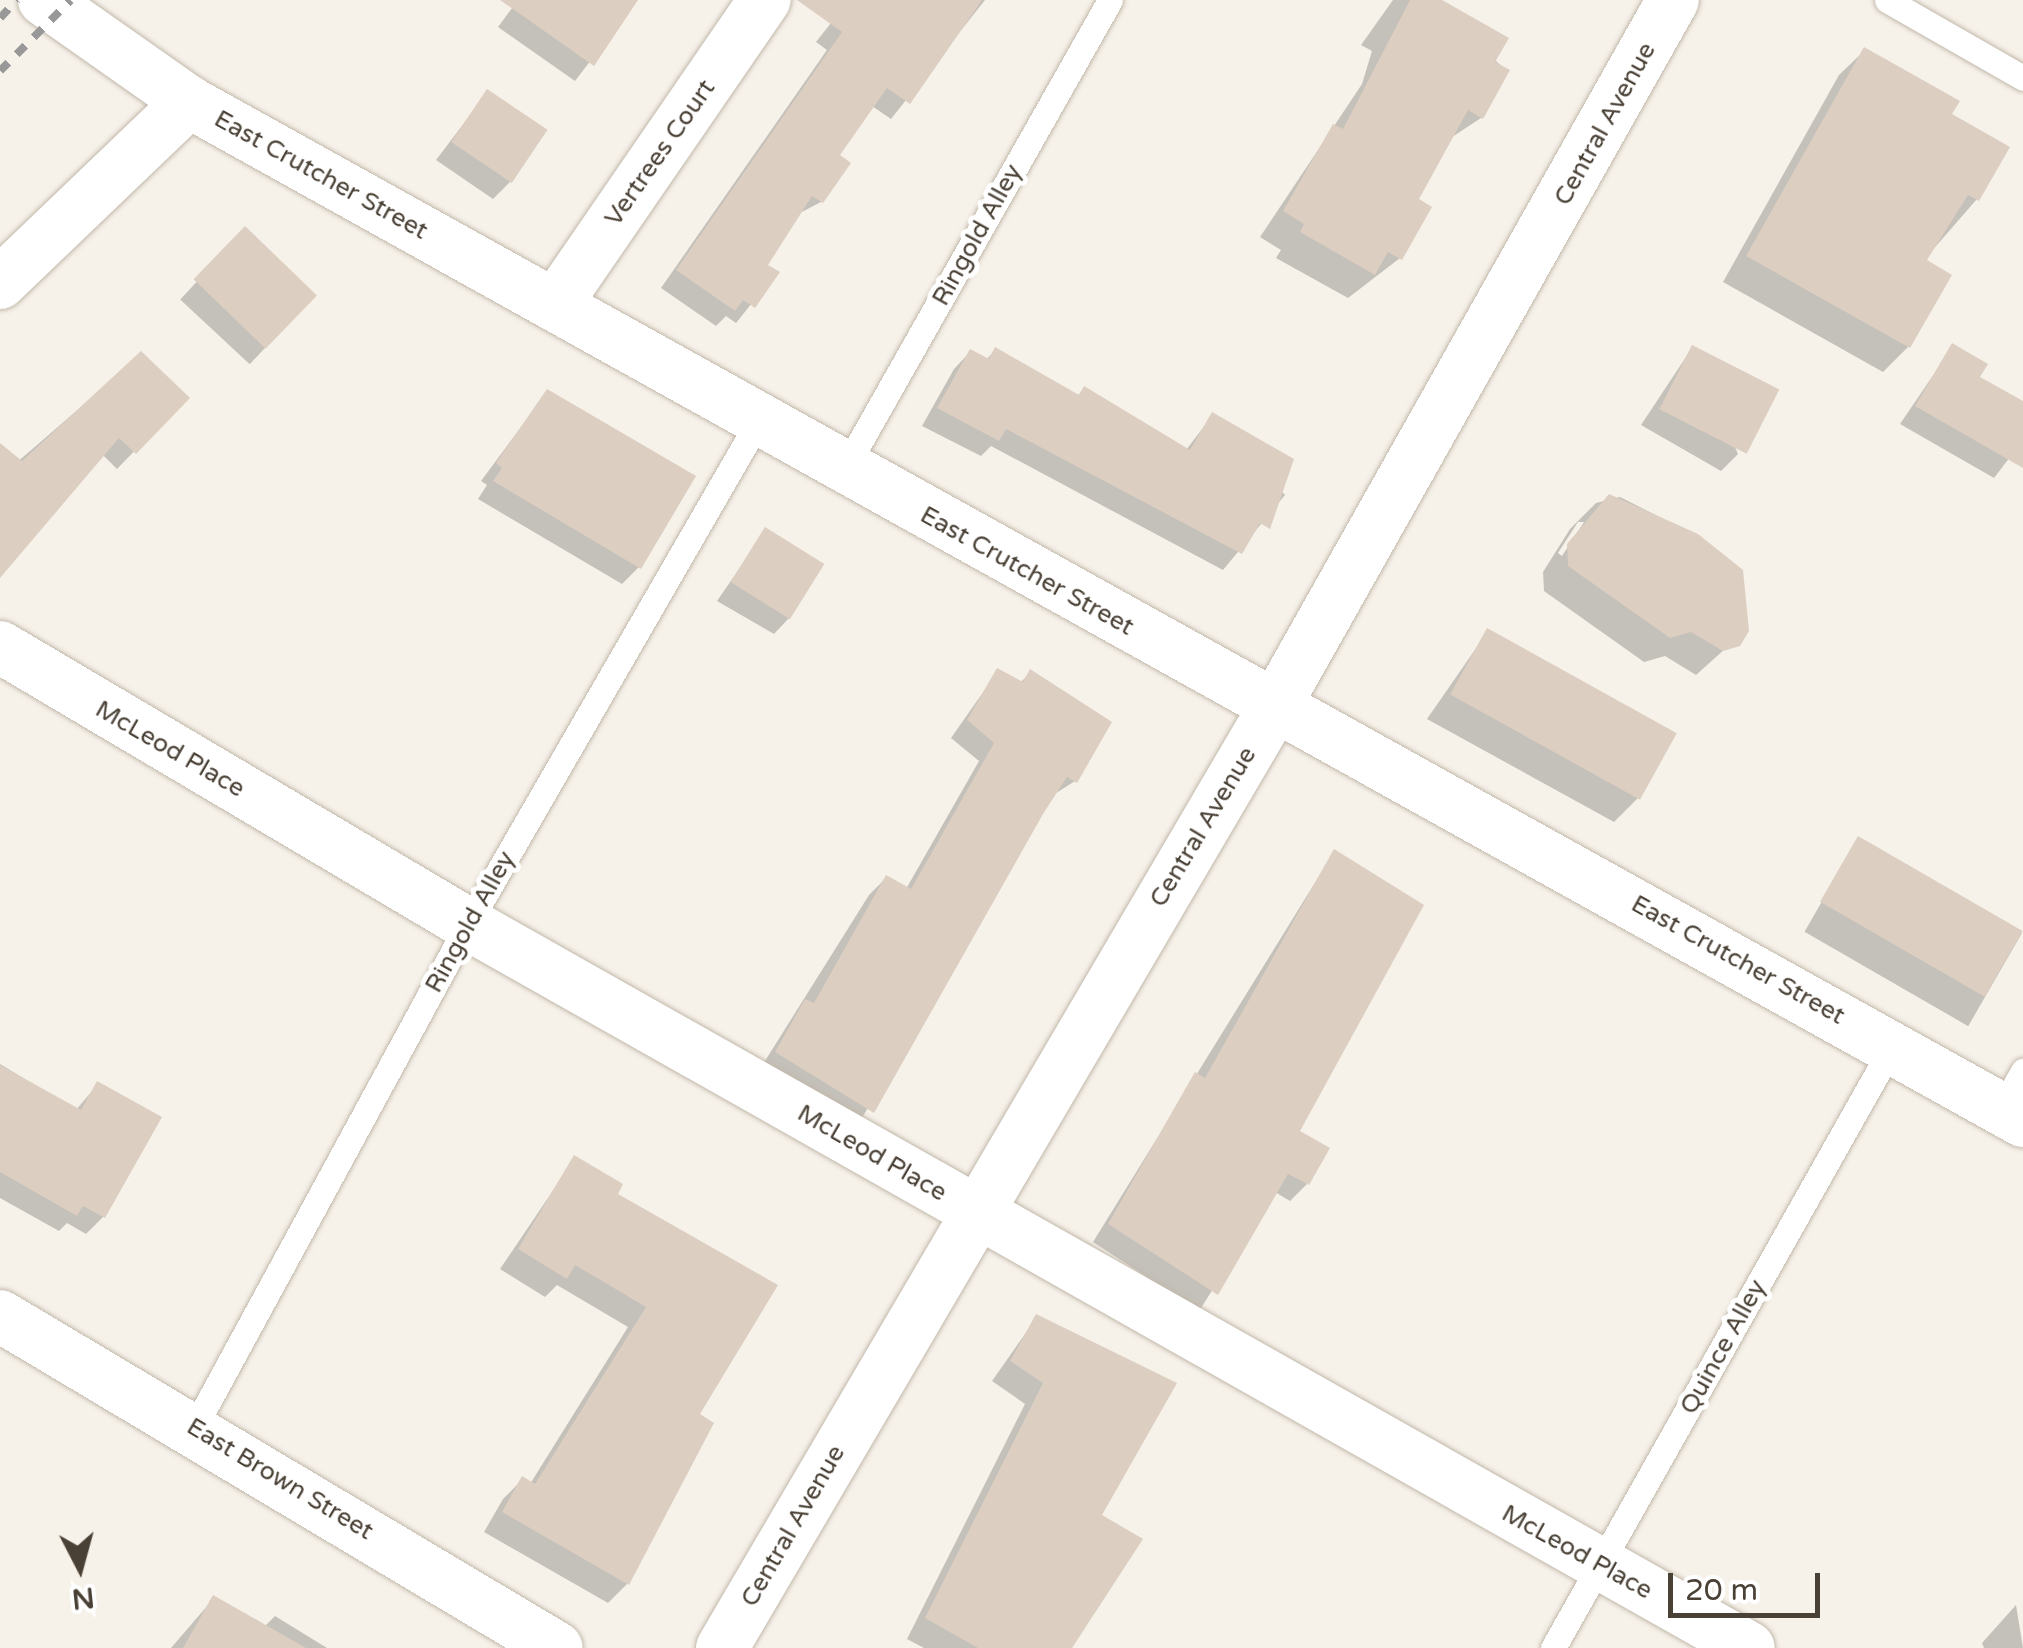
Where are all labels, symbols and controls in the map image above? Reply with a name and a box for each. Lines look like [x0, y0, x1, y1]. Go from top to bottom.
street label: Central Avenue [1548, 37, 1662, 211]
street label: Vertrees Court [598, 74, 722, 232]
street label: East Crutcher Street [209, 104, 433, 246]
street label: Ringold Alley [926, 159, 1028, 311]
street label: East Crutcher Street [915, 500, 1139, 642]
street label: McLeod Place [90, 694, 250, 804]
street label: Central Avenue [1143, 742, 1263, 912]
street label: Ringold Alley [419, 846, 521, 998]
street label: East Crutcher Street [1626, 889, 1850, 1031]
street label: McLeod Place [792, 1098, 952, 1208]
street label: Quince Alley [1674, 1275, 1772, 1419]
street label: East Brown Street [181, 1412, 379, 1546]
street label: Central Avenue [735, 1440, 851, 1612]
street label: McLeod Place [1497, 1498, 1657, 1606]
north arrow [30, 1518, 130, 1618]
scale bar [1673, 1553, 1826, 1615]
text: 20 m [1685, 1572, 1758, 1609]
text: N [70, 1580, 96, 1616]

